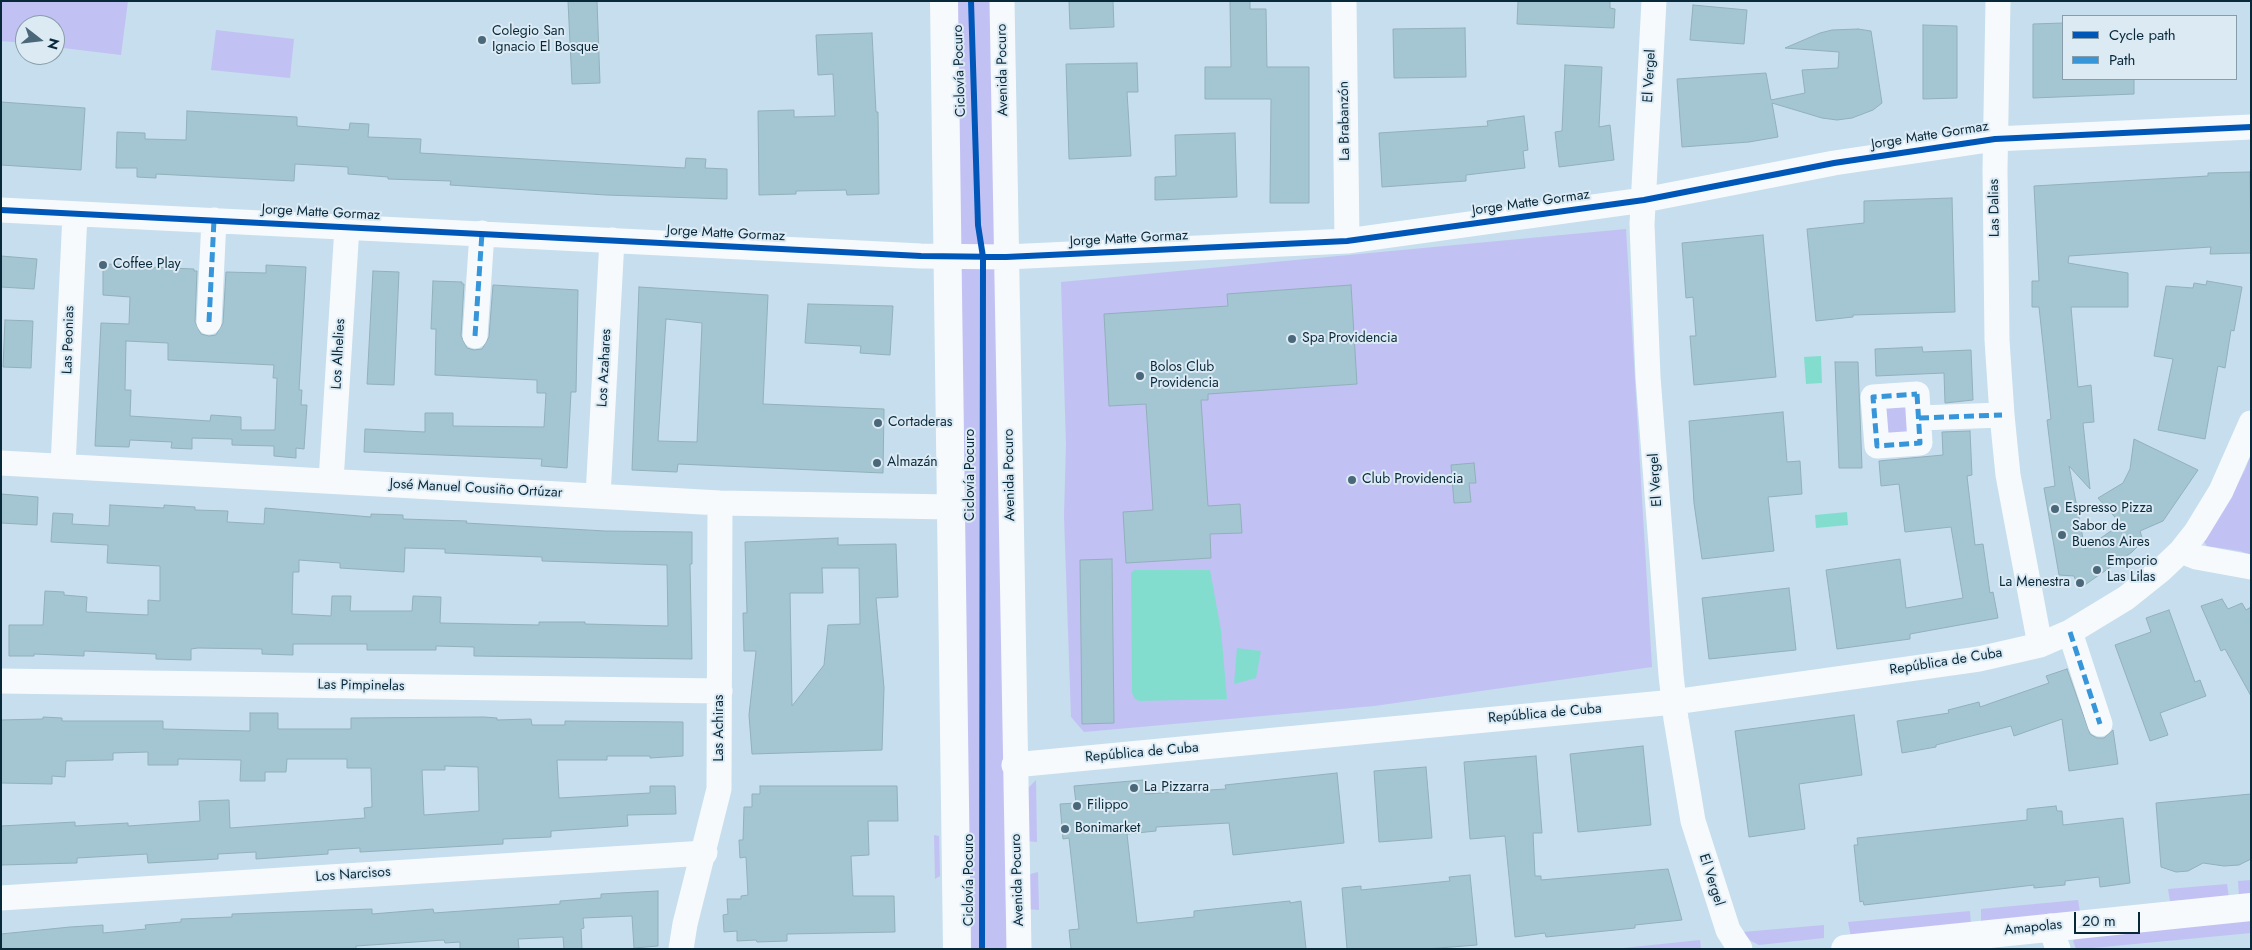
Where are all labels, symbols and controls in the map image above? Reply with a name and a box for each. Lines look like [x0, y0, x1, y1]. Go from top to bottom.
north arrow [15, 15, 65, 65]
legend [2062, 15, 2237, 80]
street label: Avenida Pocuro [994, 23, 1012, 117]
place label: Colegio San Ignacio El Bosque [492, 24, 598, 56]
street label: Ciclovía Pocuro [950, 24, 970, 118]
text: Cycle path [2109, 24, 2176, 46]
marker: Colegio San Ignacio El Bosque [476, 34, 488, 46]
text: N [42, 36, 65, 52]
street label: El Vergel [1640, 49, 1660, 103]
text: Path [2109, 49, 2135, 71]
street label: La Brabanzón [1336, 81, 1354, 161]
street label: Jorge Matte Gormaz [1870, 118, 1990, 154]
street label: Las Dalias [1986, 179, 2004, 237]
street label: Jorge Matte Gormaz [1471, 186, 1591, 220]
street label: Jorge Matte Gormaz [261, 202, 381, 224]
street label: Jorge Matte Gormaz [666, 223, 786, 245]
street label: Jorge Matte Gormaz [1069, 228, 1189, 250]
place label: Coffee Play [113, 257, 181, 273]
marker: Coffee Play [97, 259, 109, 271]
street label: Las Peonias [59, 306, 79, 374]
street label: Los Alhelies [329, 318, 349, 390]
street label: Los Azahares [595, 328, 615, 408]
place label: Spa Providencia [1302, 331, 1397, 347]
marker: Spa Providencia [1286, 333, 1298, 345]
place label: Bolos Club Providencia [1150, 360, 1219, 392]
marker: Bolos Club Providencia [1134, 370, 1146, 382]
place label: Cortaderas [888, 415, 952, 431]
marker: Cortaderas [872, 417, 884, 429]
street label: Avenida Pocuro [1001, 428, 1019, 522]
street label: Ciclovía Pocuro [963, 429, 979, 521]
street label: El Vergel [1646, 453, 1666, 507]
place label: Almazán [887, 455, 938, 471]
marker: Almazán [871, 457, 883, 469]
place label: Club Providencia [1362, 472, 1463, 488]
marker: Club Providencia [1346, 474, 1358, 486]
street label: José Manuel Cousiño Ortúzar [389, 476, 563, 502]
place label: Espresso Pizza [2065, 501, 2153, 517]
marker: Espresso Pizza [2049, 503, 2061, 515]
place label: Sabor de Buenos Aires [2072, 519, 2150, 552]
marker: Sabor de Buenos Aires [2056, 529, 2068, 541]
place label: Emporio Las Lilas [2107, 554, 2157, 586]
marker: Emporio Las Lilas [2091, 564, 2103, 576]
place label: La Menestra [1999, 575, 2070, 591]
marker: La Menestra [2074, 577, 2086, 589]
street label: República de Cuba [1888, 645, 2004, 679]
street label: Las Pimpinelas [317, 677, 405, 695]
street label: Las Achiras [712, 695, 728, 761]
street label: República de Cuba [1488, 701, 1602, 727]
street label: República de Cuba [1085, 740, 1199, 766]
place label: La Pizzarra [1144, 780, 1209, 796]
marker: La Pizzarra [1128, 782, 1140, 794]
place label: Filippo [1087, 798, 1128, 814]
marker: Filippo [1071, 800, 1083, 812]
place label: Bonimarket [1075, 821, 1140, 837]
marker: Bonimarket [1059, 823, 1071, 835]
street label: Avenida Pocuro [1008, 833, 1028, 927]
street label: Ciclovía Pocuro [962, 834, 978, 926]
street label: El Vergel [1695, 852, 1727, 908]
street label: Los Narcisos [315, 864, 391, 886]
scale bar [2077, 902, 2143, 934]
text: 20 m [2082, 910, 2116, 932]
street label: Amapolas [2003, 917, 2063, 939]

